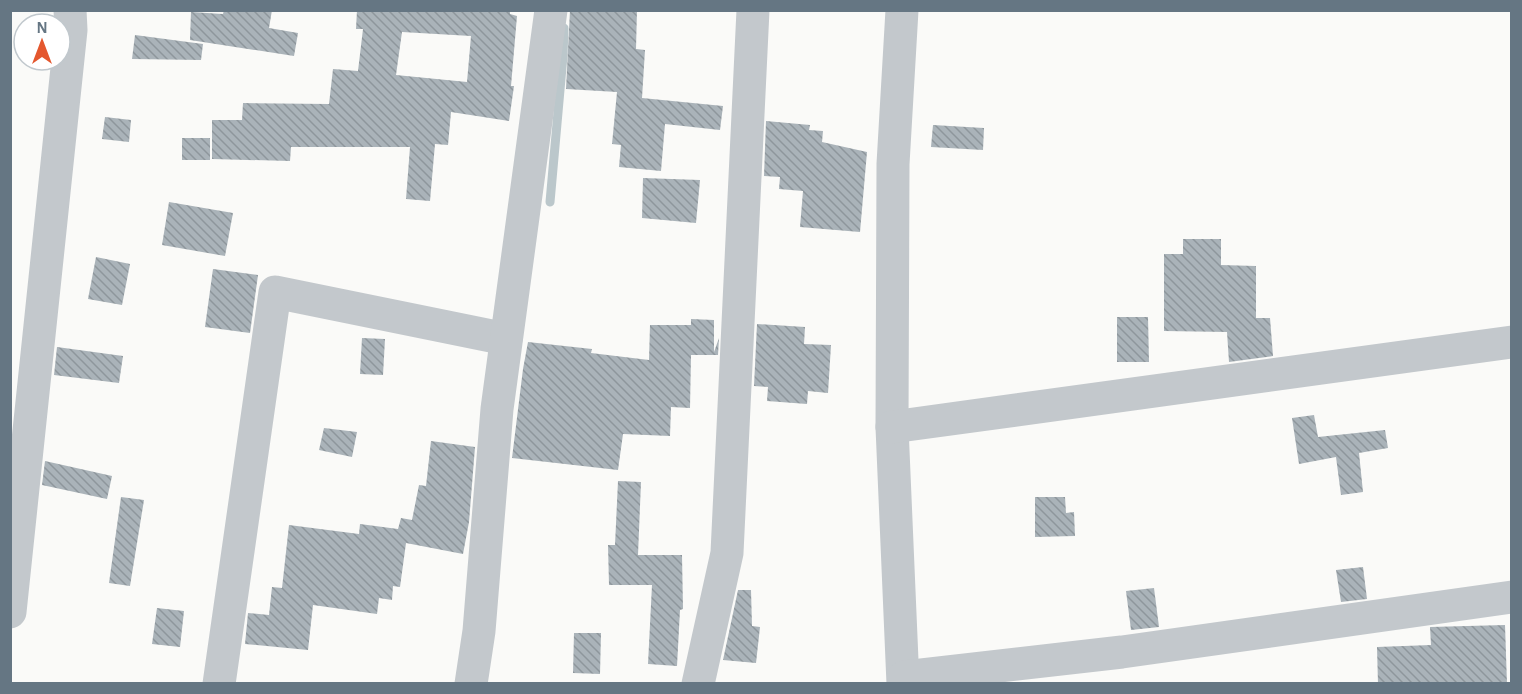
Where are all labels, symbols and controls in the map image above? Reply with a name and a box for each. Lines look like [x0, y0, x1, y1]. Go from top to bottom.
north arrow [12, 12, 72, 72]
text: N [36, 20, 48, 36]

